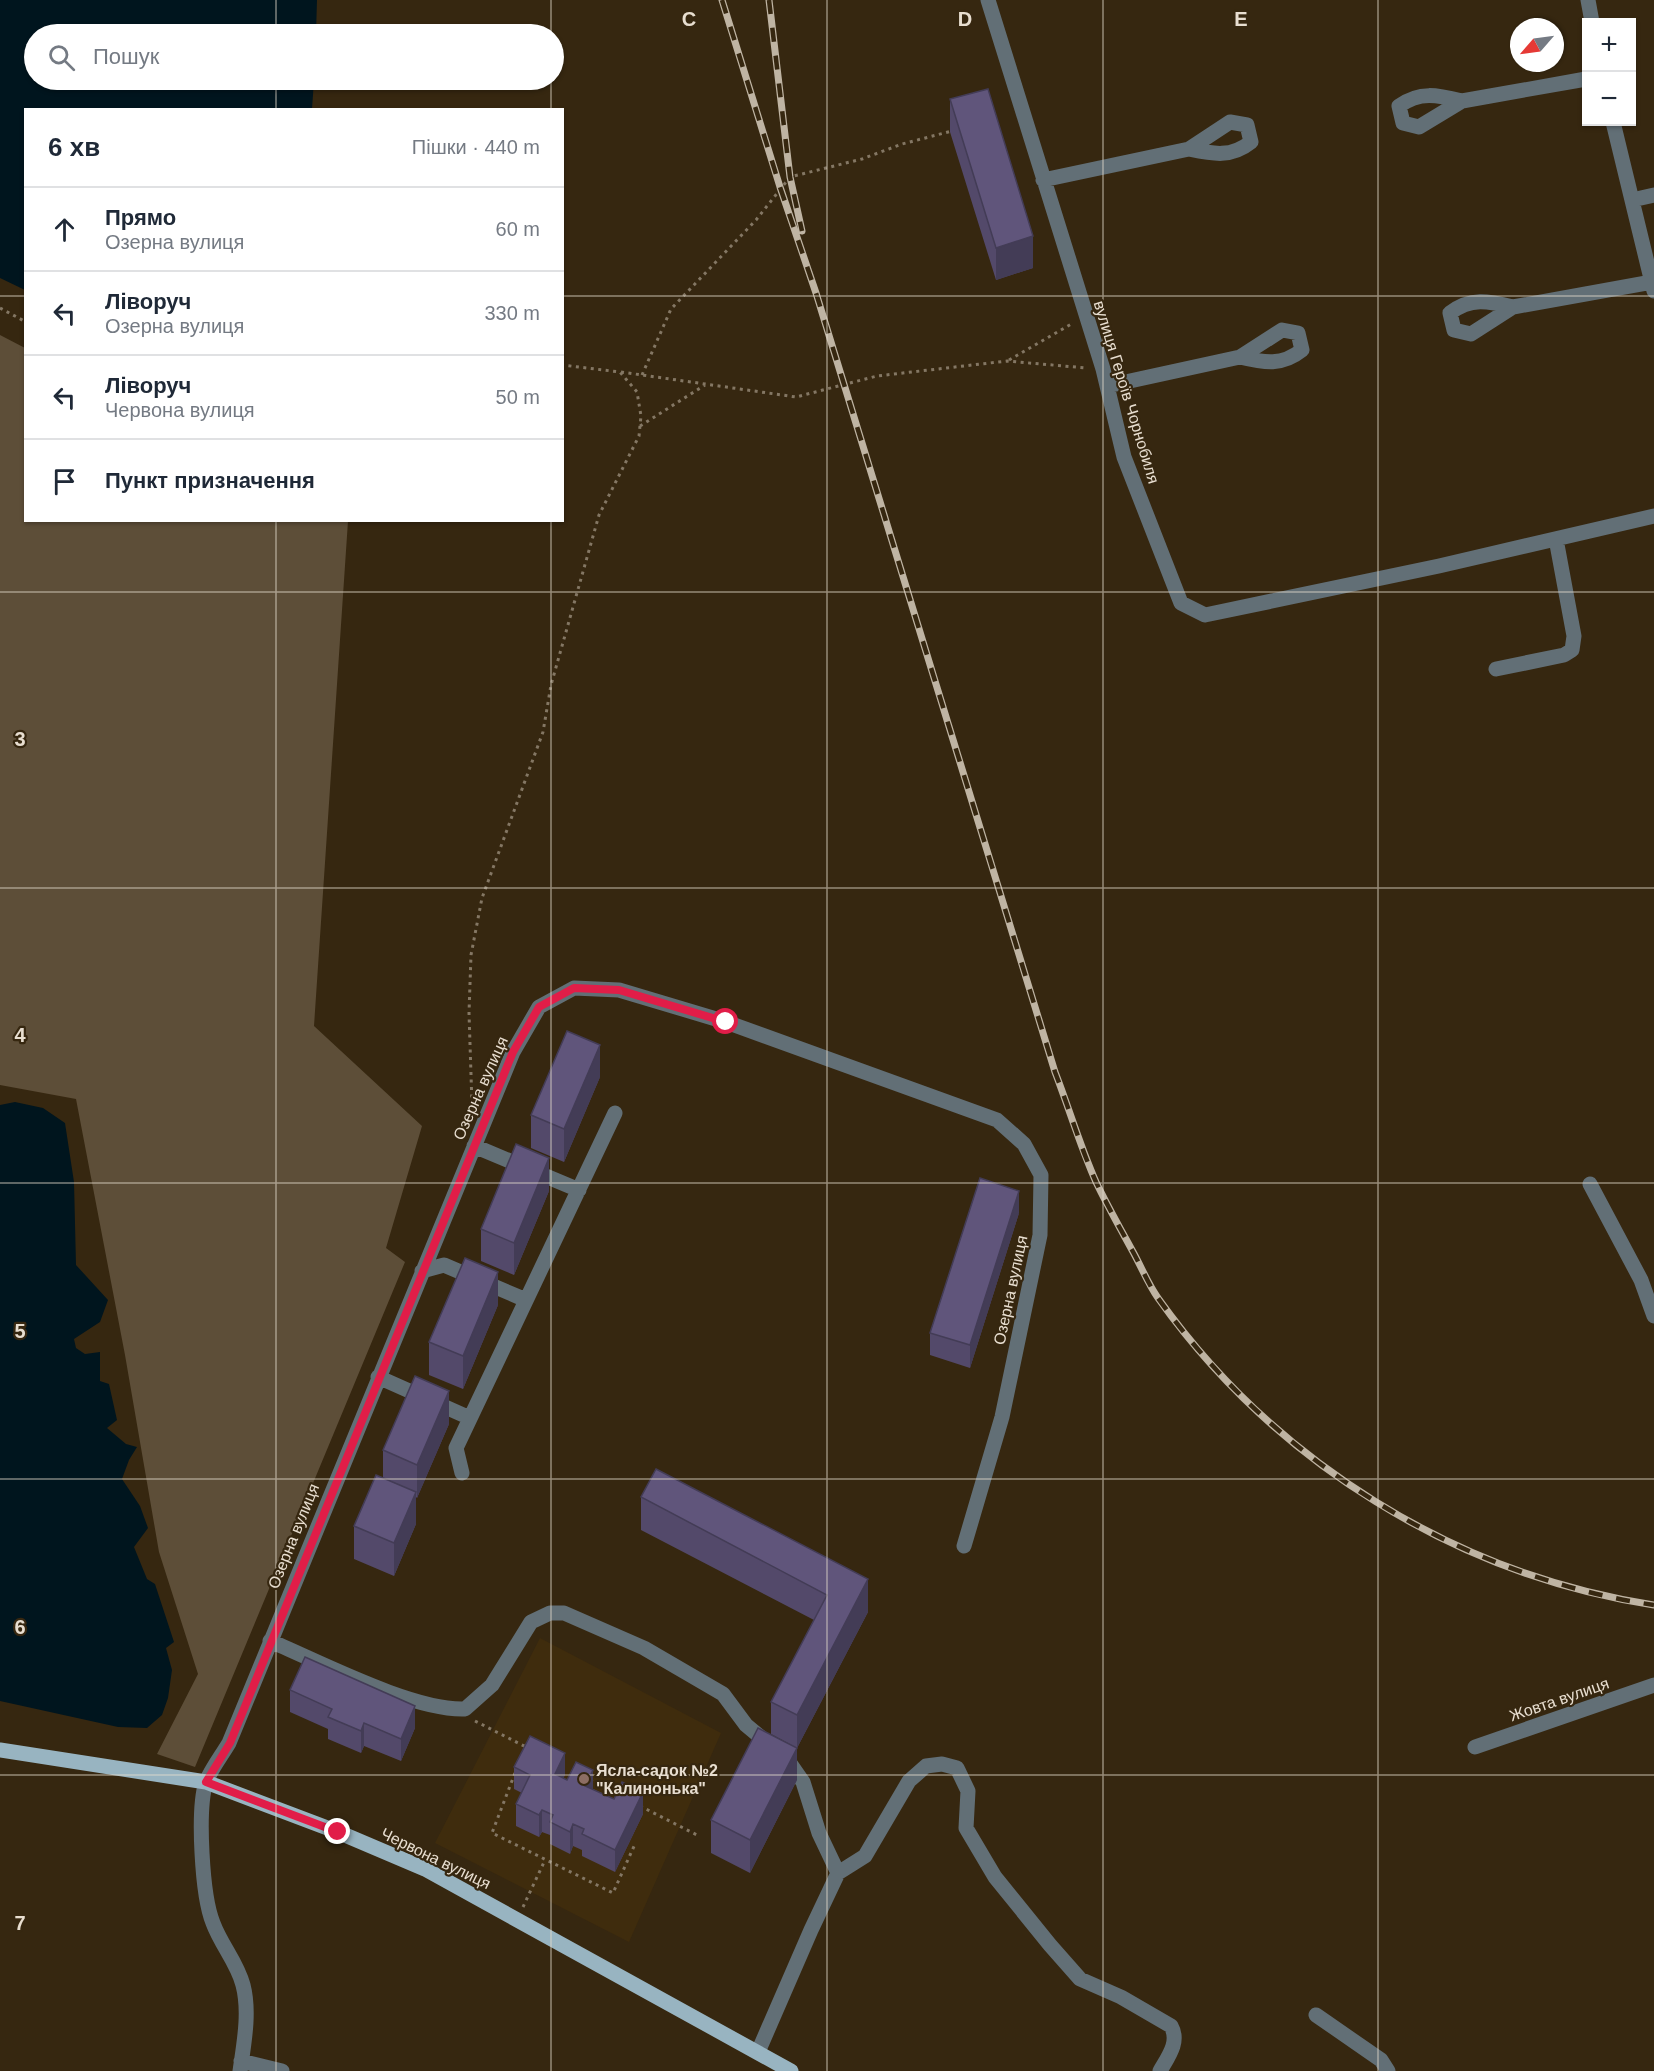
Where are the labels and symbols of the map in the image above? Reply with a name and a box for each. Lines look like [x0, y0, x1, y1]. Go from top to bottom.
text: C [682, 8, 696, 30]
text: D [958, 8, 972, 30]
text: E [1234, 8, 1248, 30]
north arrow [1510, 18, 1564, 72]
street label: вулиця Героїв Чорнобиля [1091, 299, 1162, 486]
text: 3 [14, 728, 26, 750]
route start [712, 1008, 738, 1034]
text: 4 [14, 1024, 26, 1046]
street label: Озерна вулиця [450, 1034, 511, 1143]
street label: Озерна вулиця [991, 1234, 1030, 1346]
text: 5 [14, 1320, 26, 1342]
street label: Озерна вулиця [265, 1481, 322, 1591]
text: 6 [14, 1616, 26, 1638]
street label: Жовта вулиця [1507, 1675, 1611, 1724]
place label: Ясла-садок №2 "Калинонька" [596, 1762, 718, 1797]
marker: Ясла-садок №2 "Калинонька" [577, 1772, 591, 1786]
route end [324, 1818, 350, 1844]
street label: Червона вулиця [378, 1825, 493, 1892]
text: 7 [14, 1912, 26, 1934]

